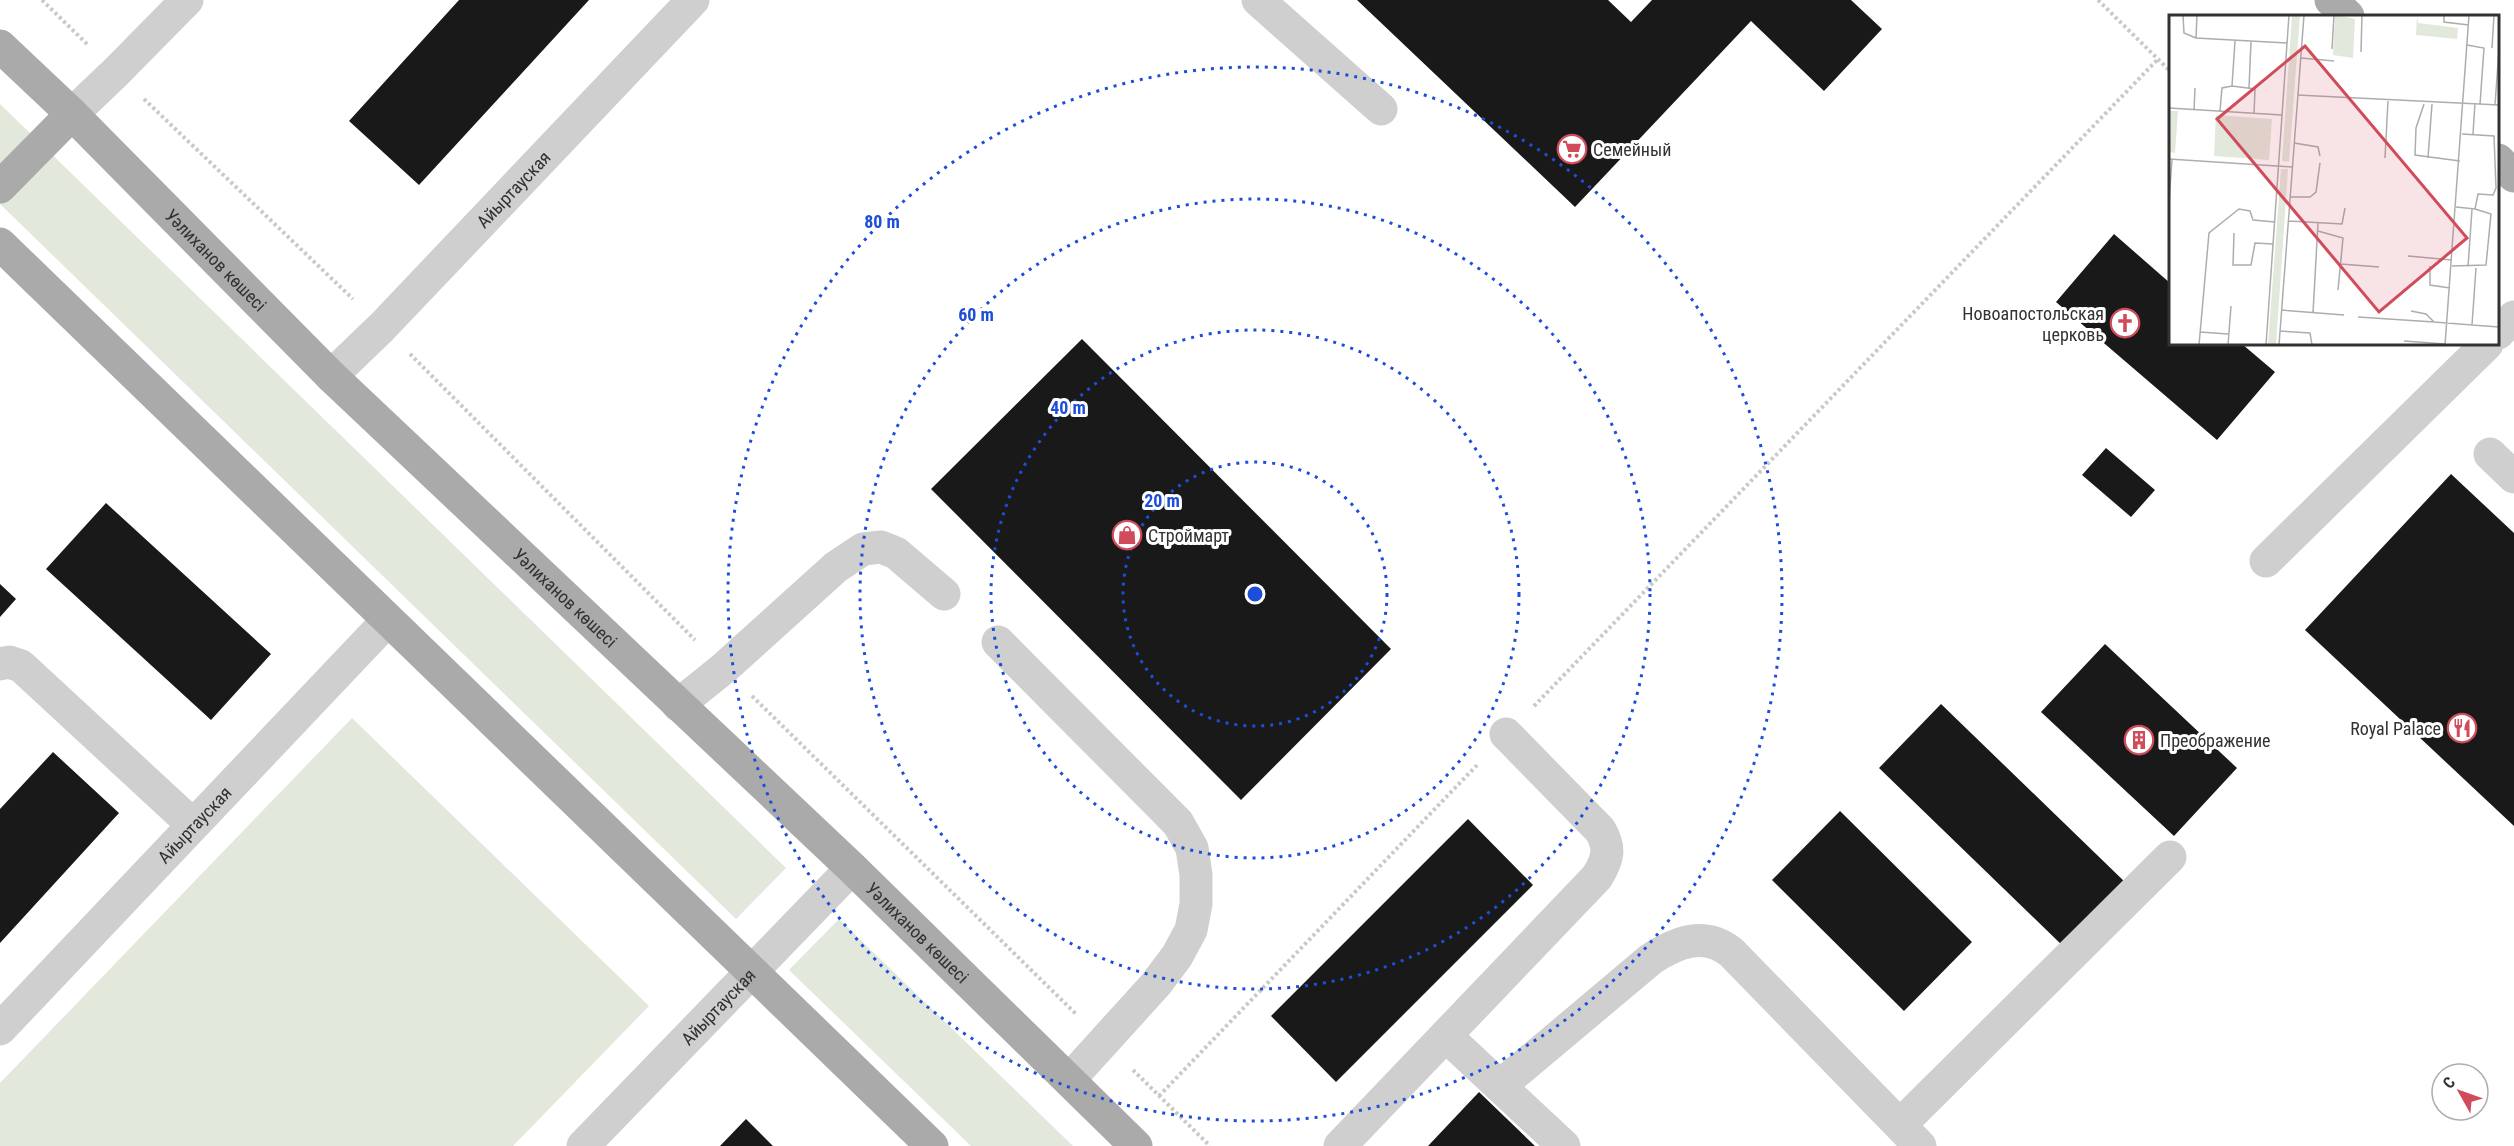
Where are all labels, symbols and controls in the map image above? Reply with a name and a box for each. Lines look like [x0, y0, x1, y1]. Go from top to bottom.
inset map [2169, 15, 2499, 345]
supermarket icon: Семейный [1556, 133, 1588, 165]
place label: Семейный [1593, 139, 1671, 160]
street label: Айыртауская [472, 146, 554, 232]
street label: Уәлиханов көшесі [161, 204, 271, 315]
text: 80 m [864, 211, 900, 232]
place label: Новоапостольская церковь [1962, 303, 2104, 345]
text: 60 m [958, 304, 994, 325]
church icon: Новоапостольская церковь [2109, 307, 2141, 339]
text: 40 m [1050, 397, 1086, 418]
text: 20 m [1144, 490, 1180, 511]
shop icon: Строймарт [1111, 519, 1143, 551]
place label: Строймарт [1148, 525, 1229, 546]
street label: Уәлиханов көшесі [509, 543, 622, 651]
centre of rings [1245, 584, 1265, 604]
restaurant icon: Royal Palace [2446, 712, 2478, 744]
place label: Royal Palace [2350, 718, 2441, 739]
building icon: Преображение [2123, 724, 2155, 756]
place label: Преображение [2160, 730, 2271, 751]
street label: Айыртауская [153, 782, 235, 867]
street label: Уәлиханов көшесі [862, 878, 973, 987]
street label: Айыртауская [676, 964, 759, 1049]
north arrow [2430, 1062, 2490, 1122]
text: С [2439, 1073, 2459, 1092]

